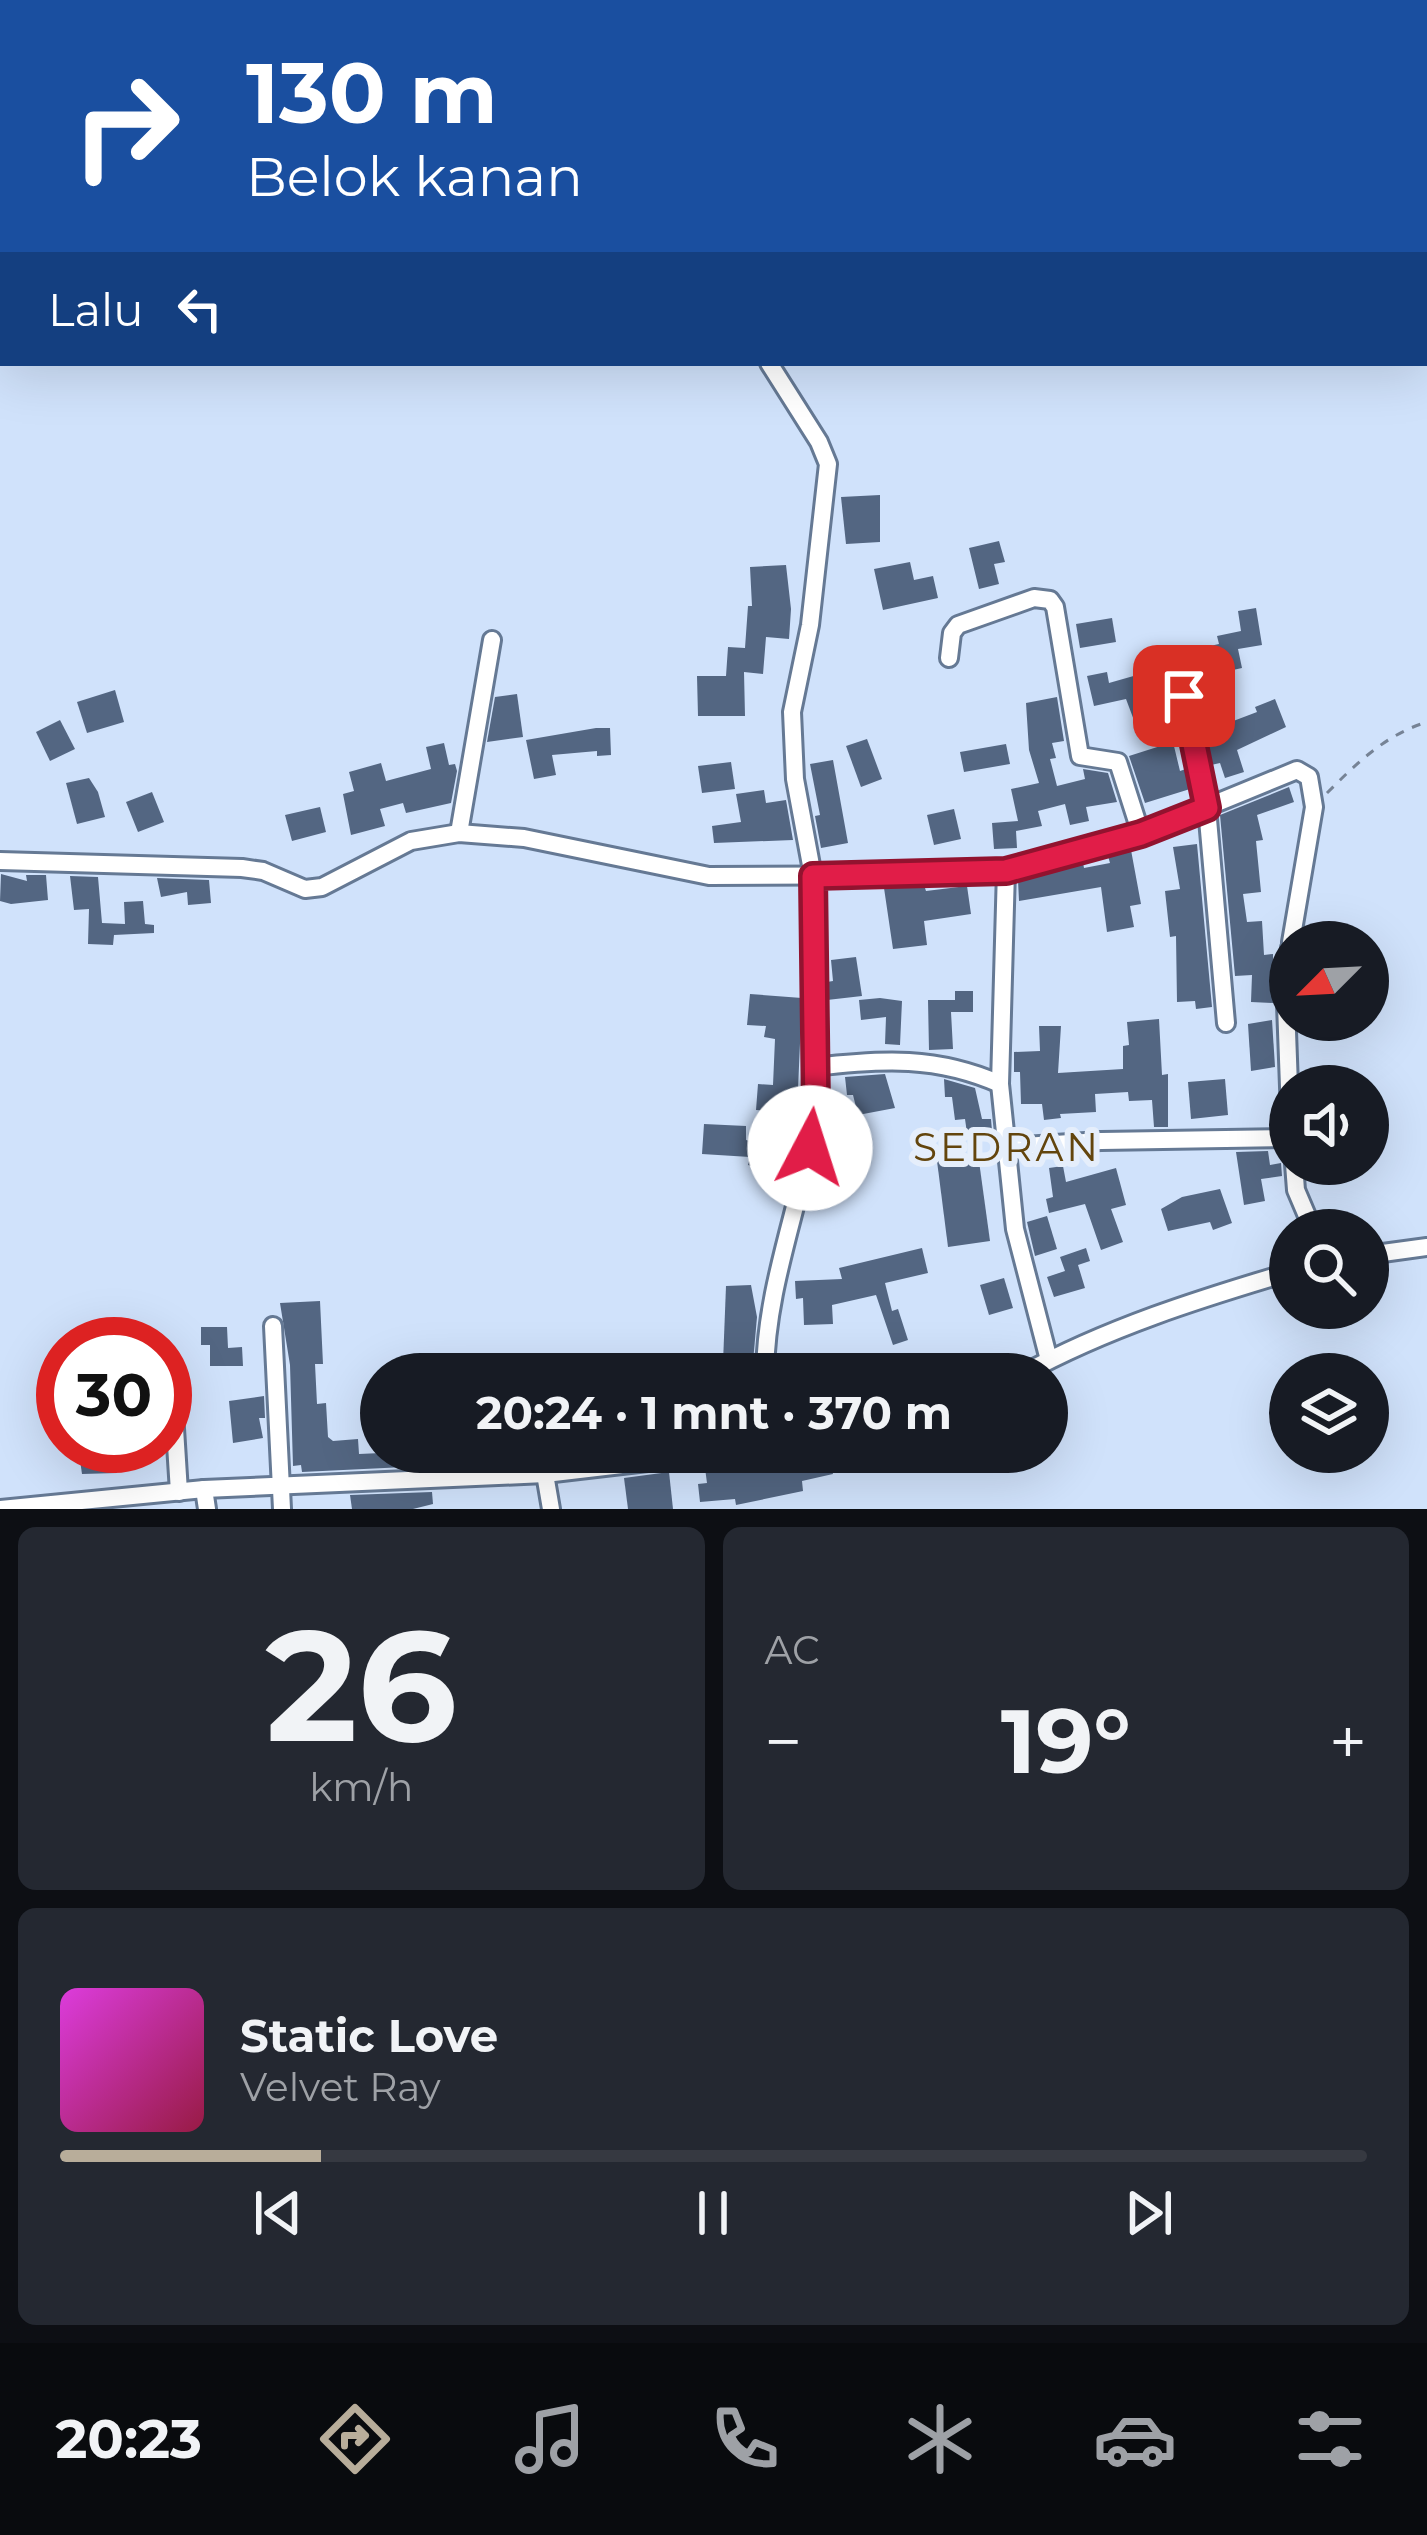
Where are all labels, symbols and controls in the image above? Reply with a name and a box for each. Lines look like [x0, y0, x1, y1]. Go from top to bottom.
text: 130 m [246, 42, 498, 144]
icon: right [48, 48, 204, 204]
text: Belok kanan [246, 144, 583, 210]
icon: left [167, 276, 233, 342]
text: Lalu [48, 282, 143, 337]
pin [1133, 645, 1235, 747]
icon: arrive [1151, 663, 1217, 729]
north arrow [1269, 921, 1389, 1041]
map controls [1269, 921, 1389, 1473]
button: sound [1269, 1065, 1389, 1185]
position arrow [747, 1085, 873, 1211]
district label: SEDRAN [913, 1123, 1101, 1171]
button: search [1269, 1209, 1389, 1329]
speed limit sign: 30 [36, 1317, 192, 1473]
button: layers [1269, 1353, 1389, 1473]
text: 20:24 · 1 mnt · 370 m [476, 1385, 952, 1440]
text: 26 [266, 1590, 457, 1780]
text: AC [765, 1626, 820, 1674]
text: 19° [1001, 1686, 1131, 1796]
text: − [765, 1701, 802, 1782]
text: + [1329, 1701, 1367, 1782]
text: km/h [309, 1763, 413, 1811]
text: Static Love [240, 2008, 498, 2063]
text: Velvet Ray [240, 2063, 441, 2111]
icon: previous [245, 2180, 311, 2246]
icon: pause [680, 2180, 746, 2246]
icon: next [1116, 2180, 1182, 2246]
icon: directions [313, 2397, 397, 2481]
icon: music [508, 2397, 592, 2481]
icon: phone [703, 2397, 787, 2481]
icon: climate [898, 2397, 982, 2481]
icon: car [1093, 2397, 1177, 2481]
icon: filters [1288, 2397, 1372, 2481]
text: 20:23 [55, 2406, 202, 2472]

